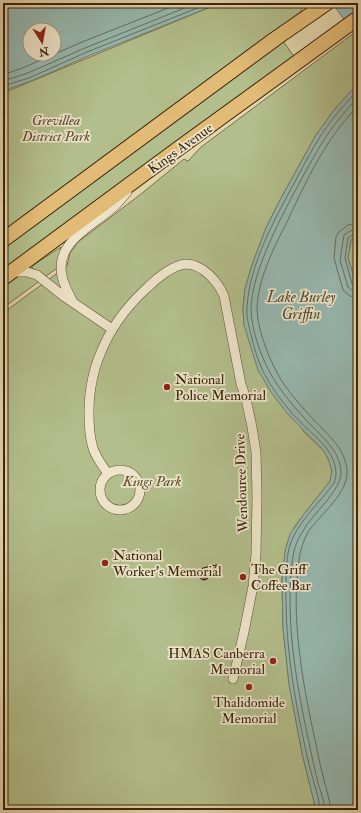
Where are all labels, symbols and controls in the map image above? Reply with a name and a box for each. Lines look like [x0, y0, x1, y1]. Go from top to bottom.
north arrow [22, 22, 62, 62]
text: N [37, 44, 51, 59]
park label: Grevillea District Park [21, 112, 90, 145]
street label: Kings Avenue [145, 119, 216, 178]
water label: Lake Burley Griffin [266, 288, 336, 324]
place label: National Police Memorial [175, 371, 267, 404]
marker: National Police Memorial [162, 382, 172, 392]
street label: Wendouree Drive [231, 433, 252, 534]
park label: Kings Park [122, 473, 181, 490]
place label: National Worker’s Memorial [112, 547, 222, 580]
marker: National Worker’s Memorial [100, 558, 110, 568]
place label: The Griff Coffee Bar [251, 561, 312, 594]
marker: The Griff Coffee Bar [238, 572, 248, 582]
place label: HMAS Canberra Memorial [168, 645, 265, 678]
marker: HMAS Canberra Memorial [268, 656, 278, 666]
marker: Thalidomide Memorial [244, 682, 254, 692]
place label: Thalidomide Memorial [213, 694, 285, 727]

